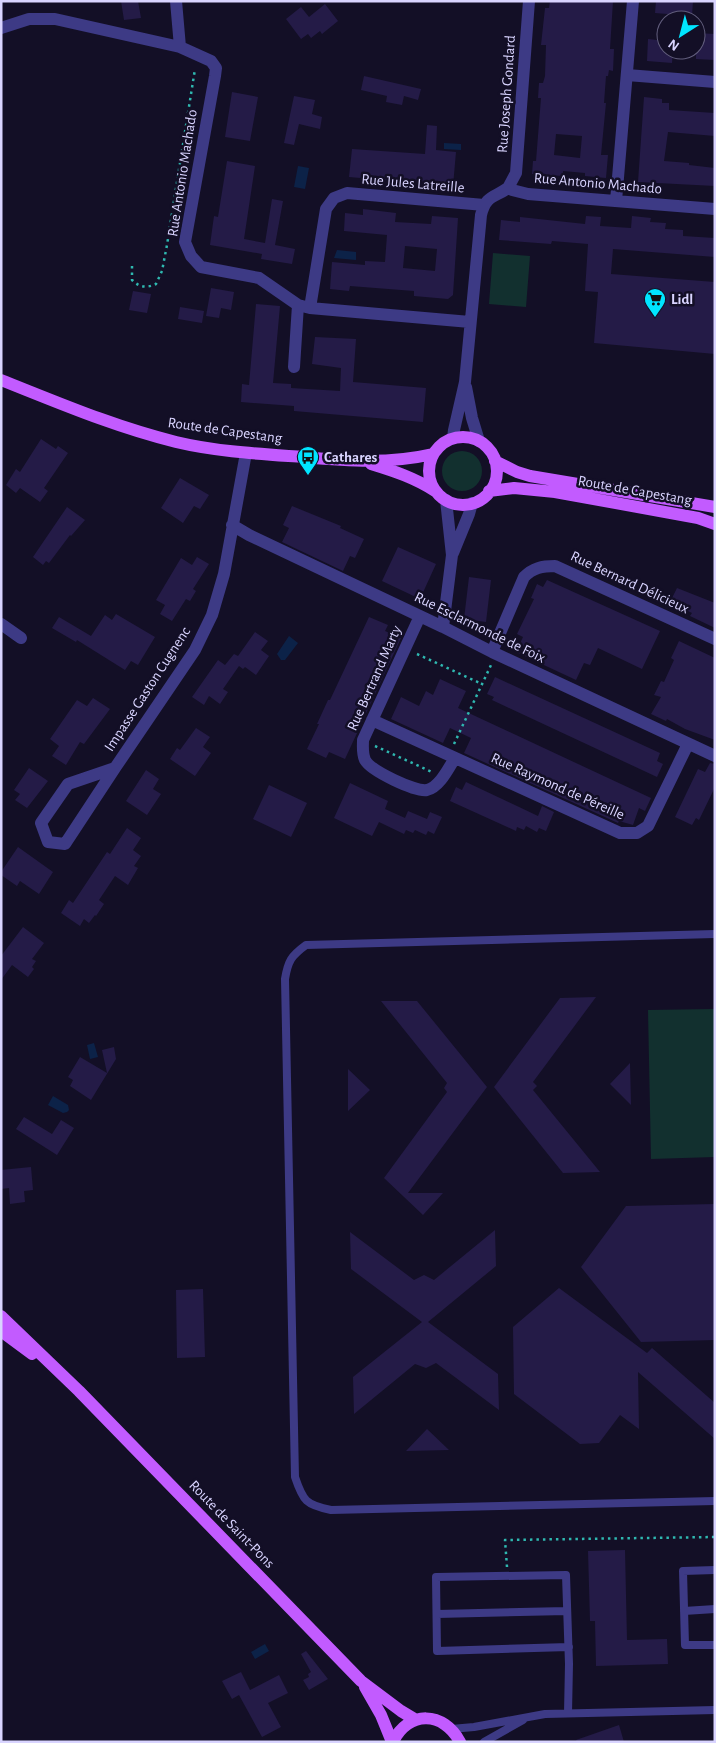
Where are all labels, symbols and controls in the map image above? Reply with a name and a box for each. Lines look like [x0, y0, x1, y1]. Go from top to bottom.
north arrow [656, 10, 706, 60]
street label: Rue Joseph Gondard [495, 34, 518, 153]
text: N [666, 36, 682, 53]
street label: Rue Antonio Machado [165, 108, 200, 238]
street label: Rue Antonio Machado [533, 170, 663, 197]
street label: Rue Jules Latreille [361, 172, 465, 195]
supermarket icon: Lidl [643, 287, 667, 318]
place label: Lidl [671, 292, 693, 307]
street label: Route de Capestang [167, 415, 284, 446]
bus stop icon: Cathares [296, 445, 320, 476]
place label: Cathares [324, 450, 377, 465]
street label: Route de Capestang [577, 473, 694, 508]
street label: Rue Bernard Délicieux [568, 548, 692, 617]
street label: Rue Esclarmonde de Foix [412, 589, 548, 666]
street label: Rue Bertrand Marty [345, 623, 405, 733]
street label: Impasse Gaston Cugnenc [102, 624, 193, 754]
street label: Rue Raymond de Péreille [489, 750, 627, 823]
street label: Route de Saint-Pons [186, 1478, 277, 1571]

